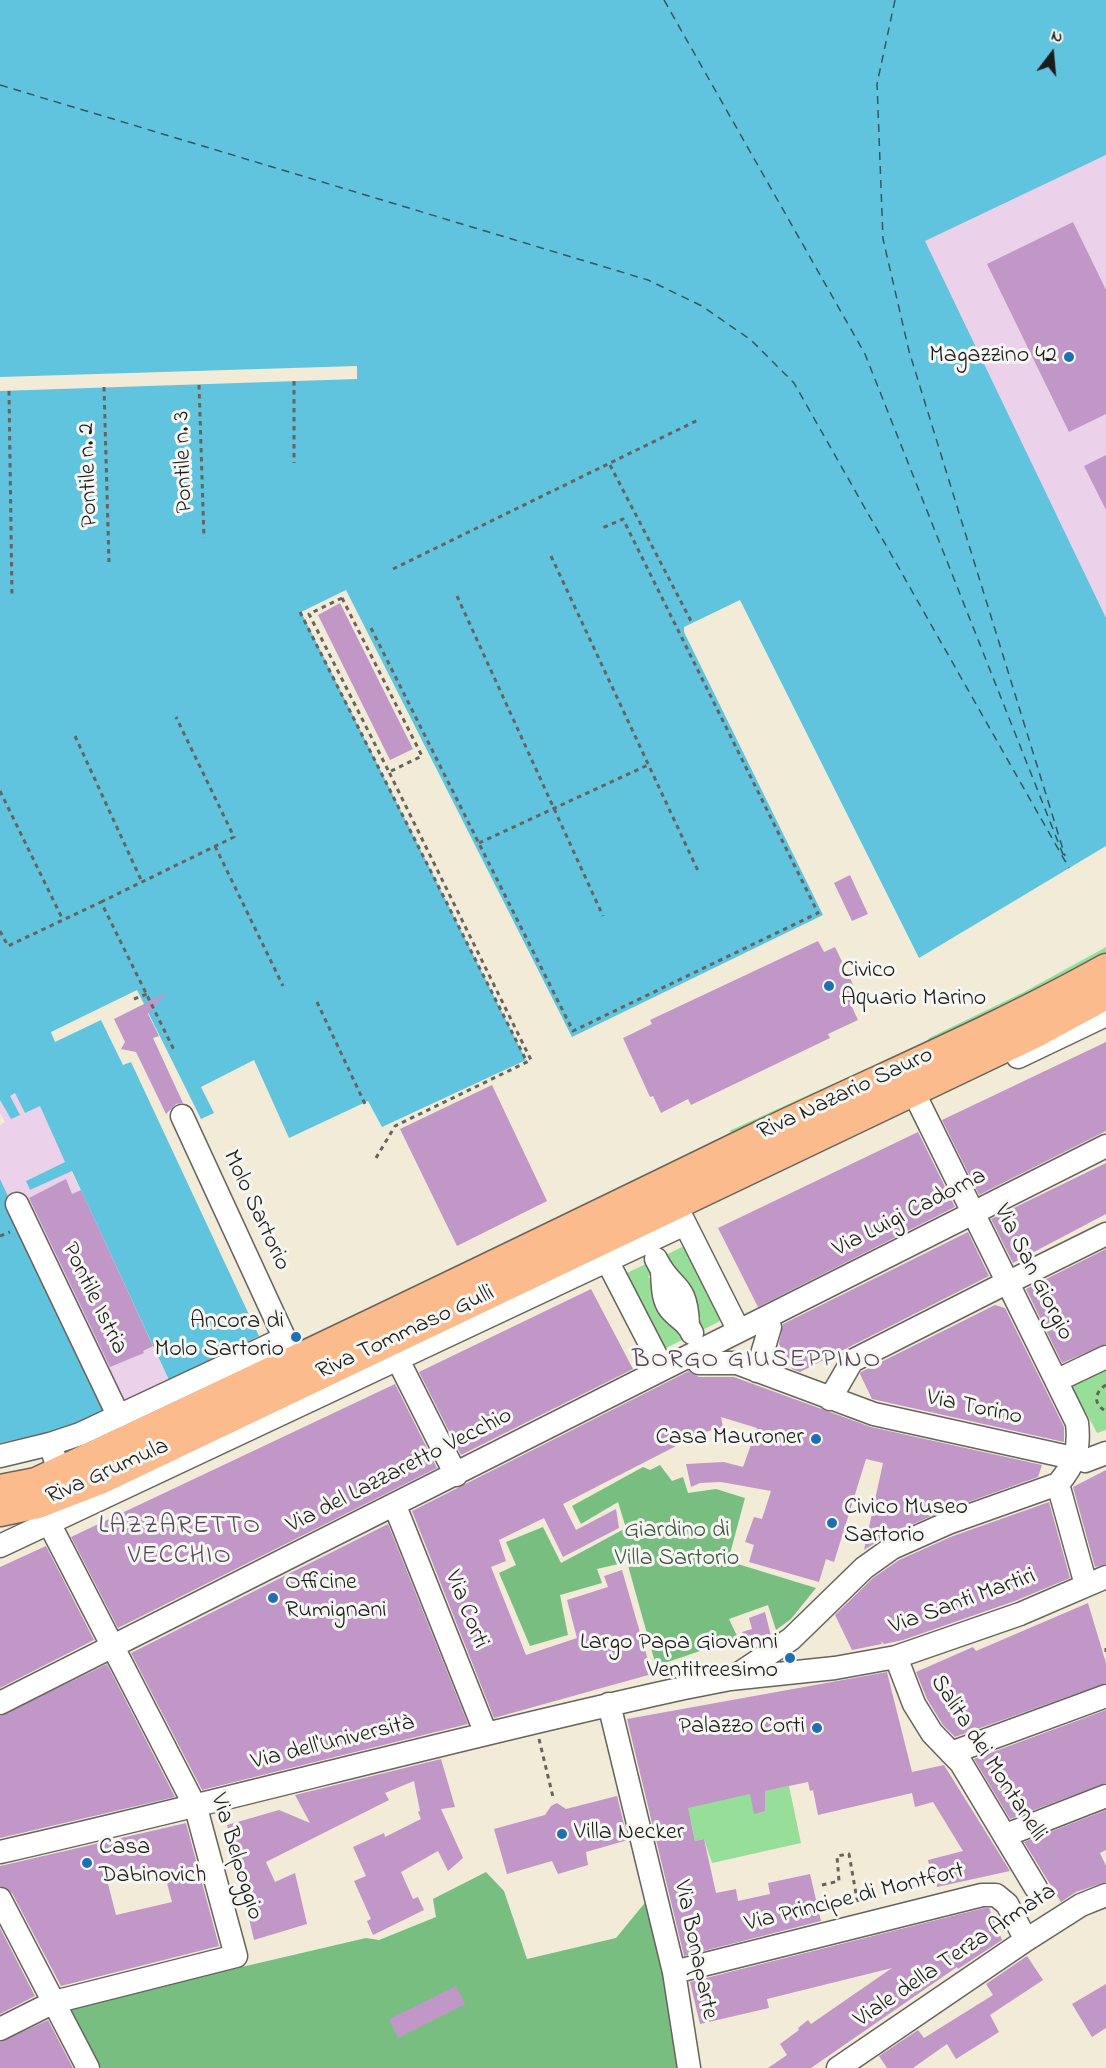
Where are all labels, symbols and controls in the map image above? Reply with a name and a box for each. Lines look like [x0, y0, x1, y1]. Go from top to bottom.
north arrow [1022, 24, 1082, 84]
text: N [1048, 24, 1065, 50]
place label: Magazzino 42 [929, 343, 1057, 371]
marker: Magazzino 42 [1062, 350, 1076, 364]
street label: Pontile n. 3 [169, 410, 201, 514]
street label: Pontile n. 2 [74, 422, 106, 528]
place label: Civico Aquario Marino [841, 958, 986, 1014]
marker: Civico Aquario Marino [822, 979, 836, 993]
street label: Riva Nazario Sauro [754, 1042, 938, 1148]
street label: Molo Sartorio [215, 1146, 295, 1276]
street label: Via Luigi Cadorna [829, 1163, 991, 1265]
street label: Via San Giorgio [985, 1200, 1079, 1346]
street label: Pontile Istria [54, 1239, 132, 1359]
street label: Riva Tommaso Gulli [312, 1280, 500, 1388]
place label: Ancora di Molo Sartorio [155, 1309, 284, 1365]
marker: Ancora di Molo Sartorio [289, 1330, 303, 1344]
district label: BORGO GIUSEPPINO [632, 1346, 882, 1378]
street label: Via Torino [924, 1385, 1024, 1433]
street label: Via del Lazzaretto Vecchio [282, 1403, 518, 1541]
place label: Casa Mauroner [656, 1425, 804, 1453]
marker: Casa Mauroner [809, 1432, 823, 1446]
street label: Riva Grumula [42, 1433, 174, 1513]
place label: Civico Museo Sartorio [844, 1495, 968, 1551]
district label: LAZZARETTO VECCHIO [98, 1512, 262, 1574]
marker: Civico Museo Sartorio [825, 1516, 839, 1530]
park label: Giardino di Villa Sartorio [615, 1518, 739, 1574]
street label: Via Santi Martiri [886, 1563, 1040, 1643]
street label: Via Corti [436, 1567, 494, 1653]
place label: Officine Rumignani [285, 1570, 387, 1626]
marker: Officine Rumignani [266, 1591, 280, 1605]
place label: Largo Papa Giovanni Ventitreesimo [580, 1630, 778, 1686]
marker: Largo Papa Giovanni Ventitreesimo [783, 1651, 797, 1665]
street label: Salita dei Montanelli [922, 1670, 1052, 1848]
street label: Via dell'Università [249, 1710, 417, 1778]
place label: Palazzo Corti [679, 1714, 805, 1742]
marker: Palazzo Corti [810, 1721, 824, 1735]
street label: Via Belpoggio [202, 1790, 268, 1924]
place label: Villa Necker [574, 1820, 684, 1848]
marker: Villa Necker [555, 1827, 569, 1841]
place label: Casa Dabinovich [99, 1835, 207, 1891]
marker: Casa Dabinovich [80, 1856, 94, 1870]
street label: Via Principe di Montfort [742, 1858, 968, 1940]
street label: Via Bonaparte [665, 1878, 723, 2022]
street label: Viale della Terza Armata [849, 1879, 1063, 2035]

